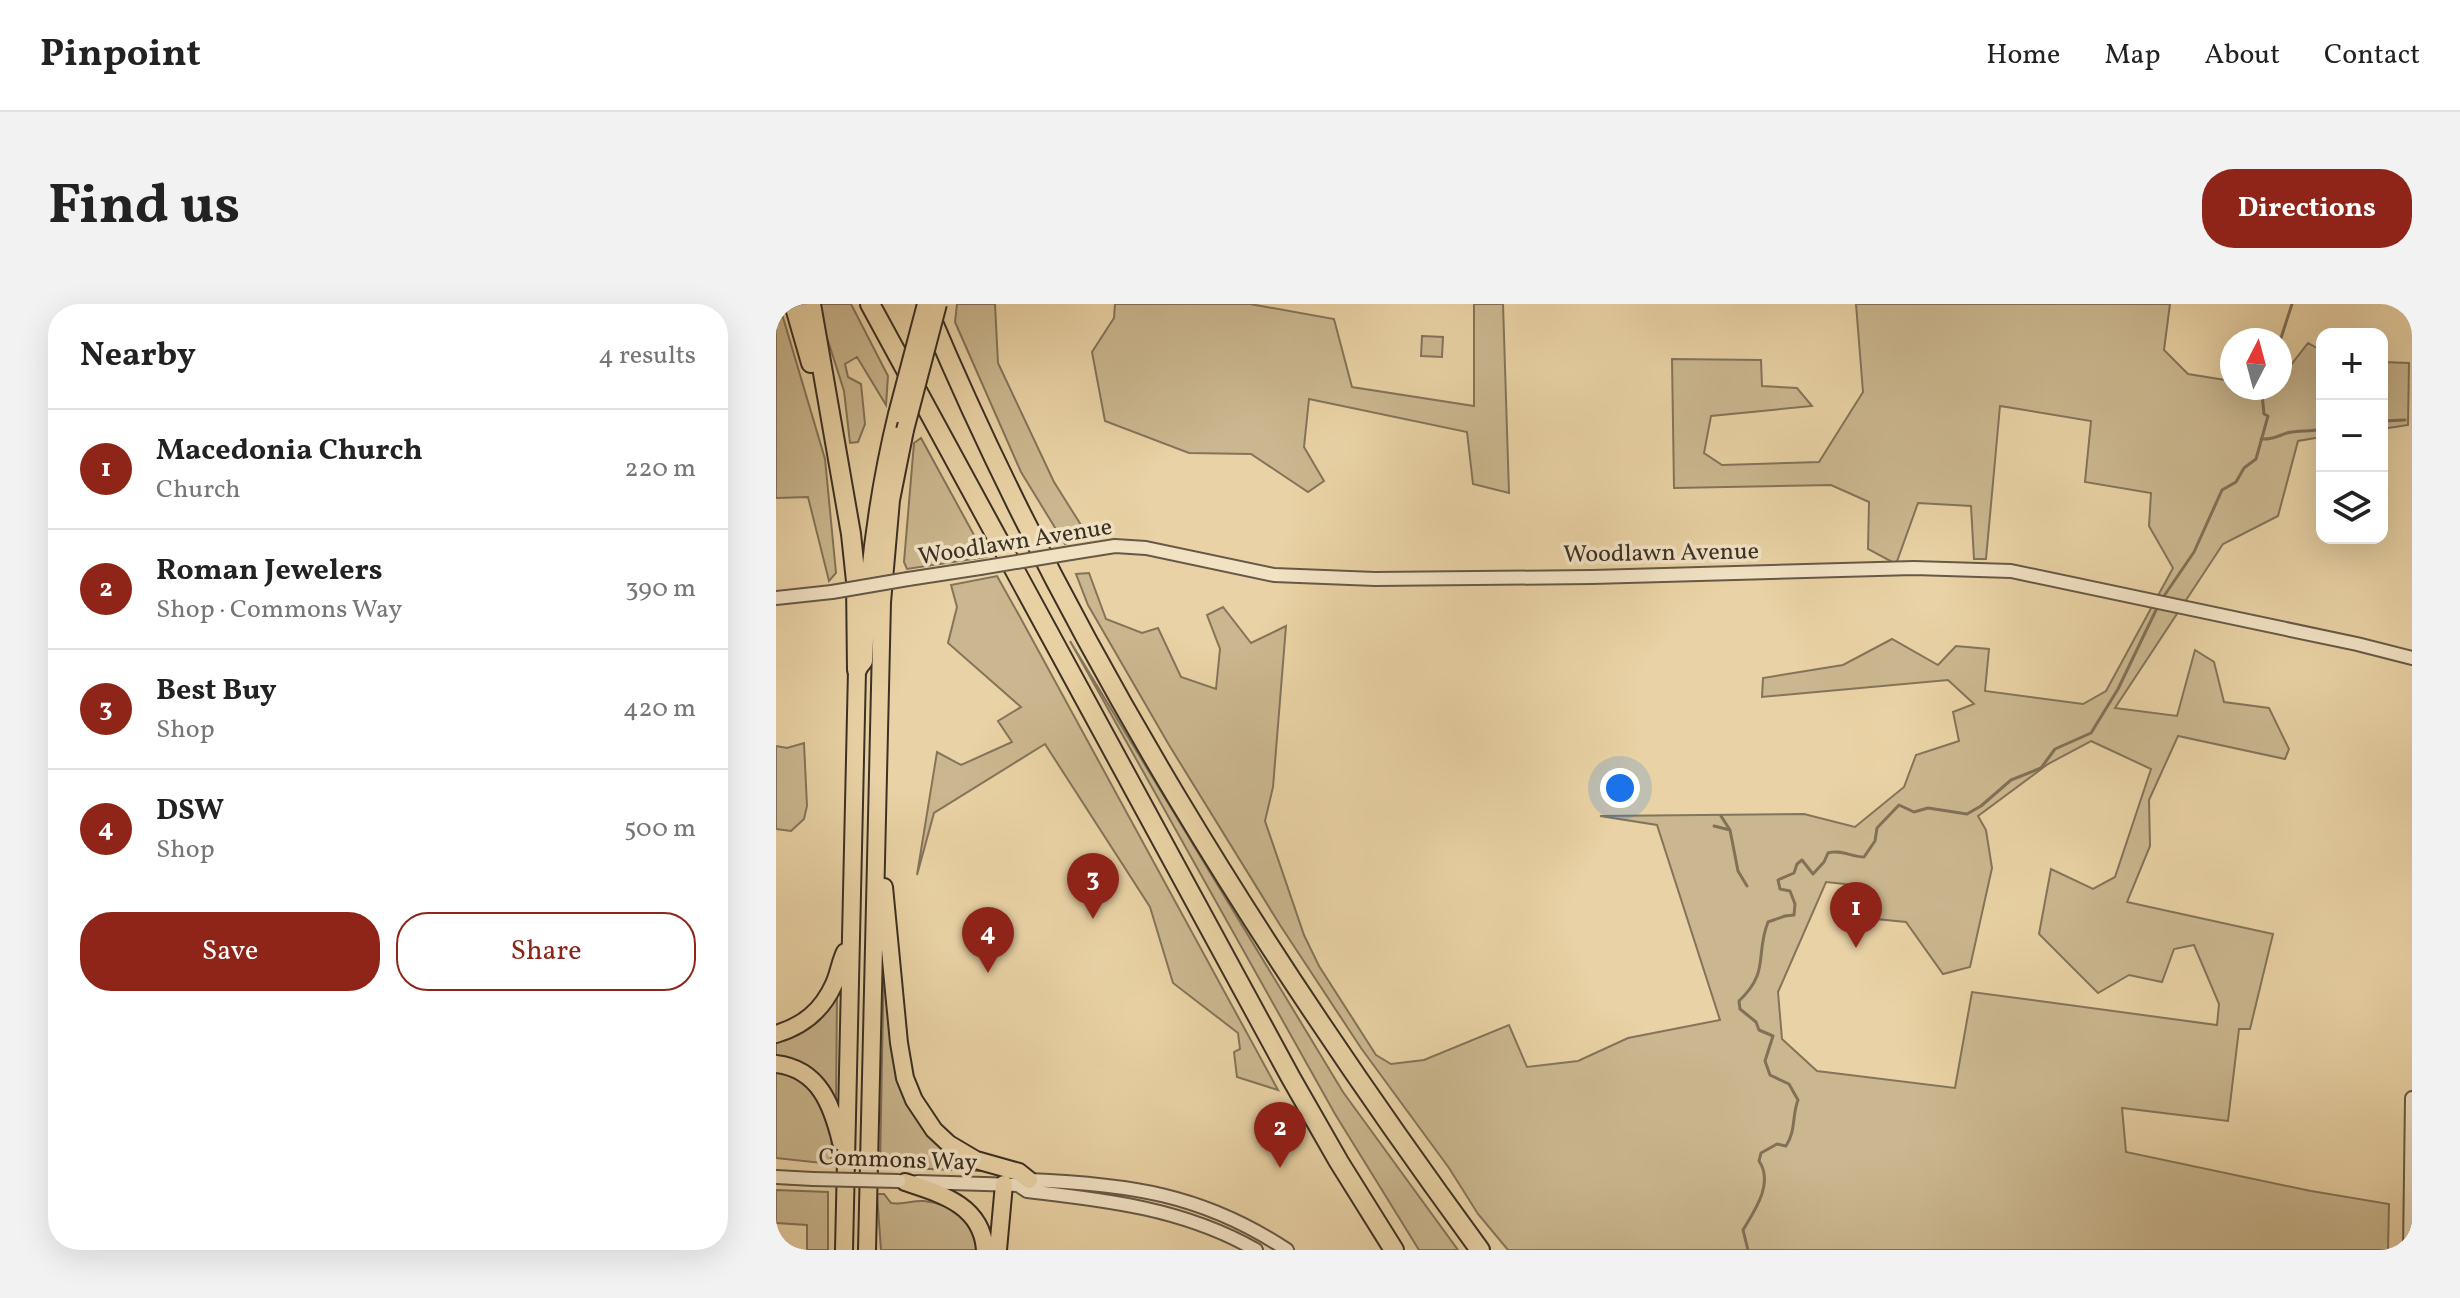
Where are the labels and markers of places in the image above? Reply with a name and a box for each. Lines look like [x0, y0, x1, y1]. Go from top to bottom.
pin: 3 [1067, 853, 1119, 919]
pin: 1 [1830, 882, 1882, 948]
pin: 4 [962, 907, 1014, 973]
pin: 2 [1254, 1102, 1306, 1168]

